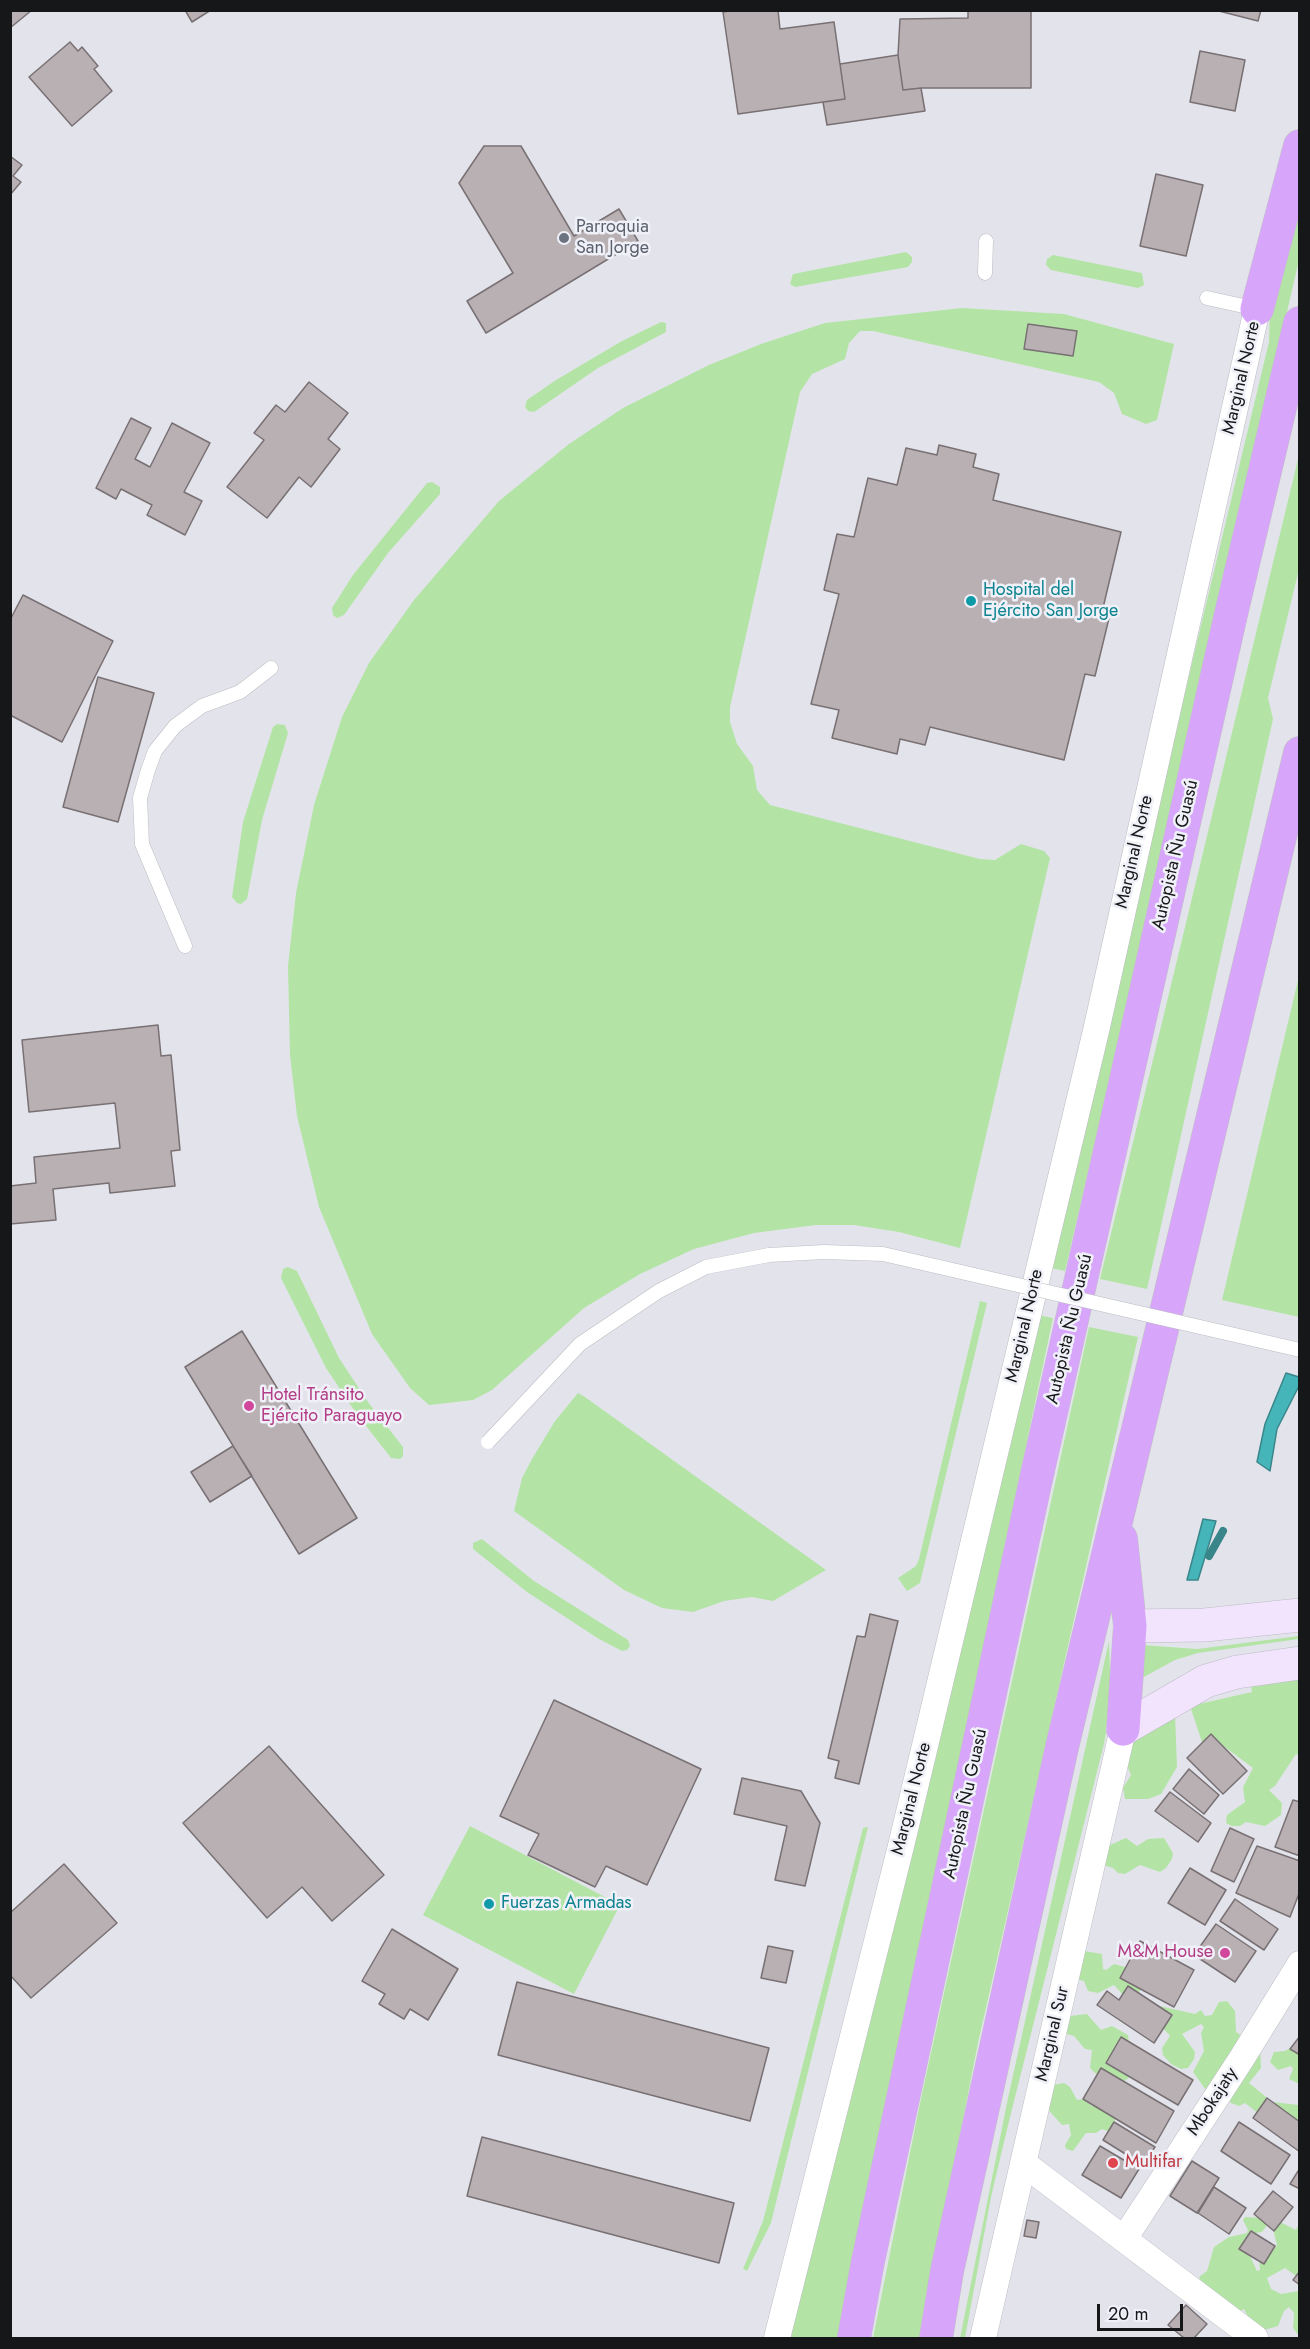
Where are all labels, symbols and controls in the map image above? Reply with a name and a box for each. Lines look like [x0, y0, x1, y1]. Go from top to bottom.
place label: Parroquia San Jorge [576, 217, 649, 260]
marker: Parroquia San Jorge [557, 231, 571, 245]
street label: Marginal Norte [1219, 319, 1265, 437]
place label: Hospital del Ejército San Jorge [983, 580, 1118, 622]
marker: Hospital del Ejército San Jorge [964, 594, 978, 608]
street label: Autopista Ñu Guasú [1148, 778, 1204, 932]
street label: Marginal Norte [1112, 793, 1158, 911]
street label: Autopista Ñu Guasú [1042, 1252, 1098, 1406]
street label: Marginal Norte [1002, 1267, 1048, 1385]
place label: Hotel Tránsito Ejército Paraguayo [261, 1385, 402, 1428]
marker: Hotel Tránsito Ejército Paraguayo [242, 1399, 256, 1413]
street label: Autopista Ñu Guasú [940, 1727, 992, 1881]
street label: Marginal Norte [888, 1740, 936, 1858]
place label: Fuerzas Armadas [501, 1893, 632, 1915]
marker: Fuerzas Armadas [482, 1897, 496, 1911]
place label: M&M House [1118, 1942, 1213, 1964]
marker: M&M House [1218, 1946, 1232, 1960]
street label: Marginal Sur [1032, 1984, 1074, 2084]
street label: Mbokajaty [1183, 2064, 1243, 2140]
place label: Multifar [1125, 2152, 1182, 2174]
marker: Multifar [1106, 2156, 1120, 2170]
scale bar [1100, 2292, 1186, 2330]
text: 20 m [1108, 2301, 1148, 2327]

